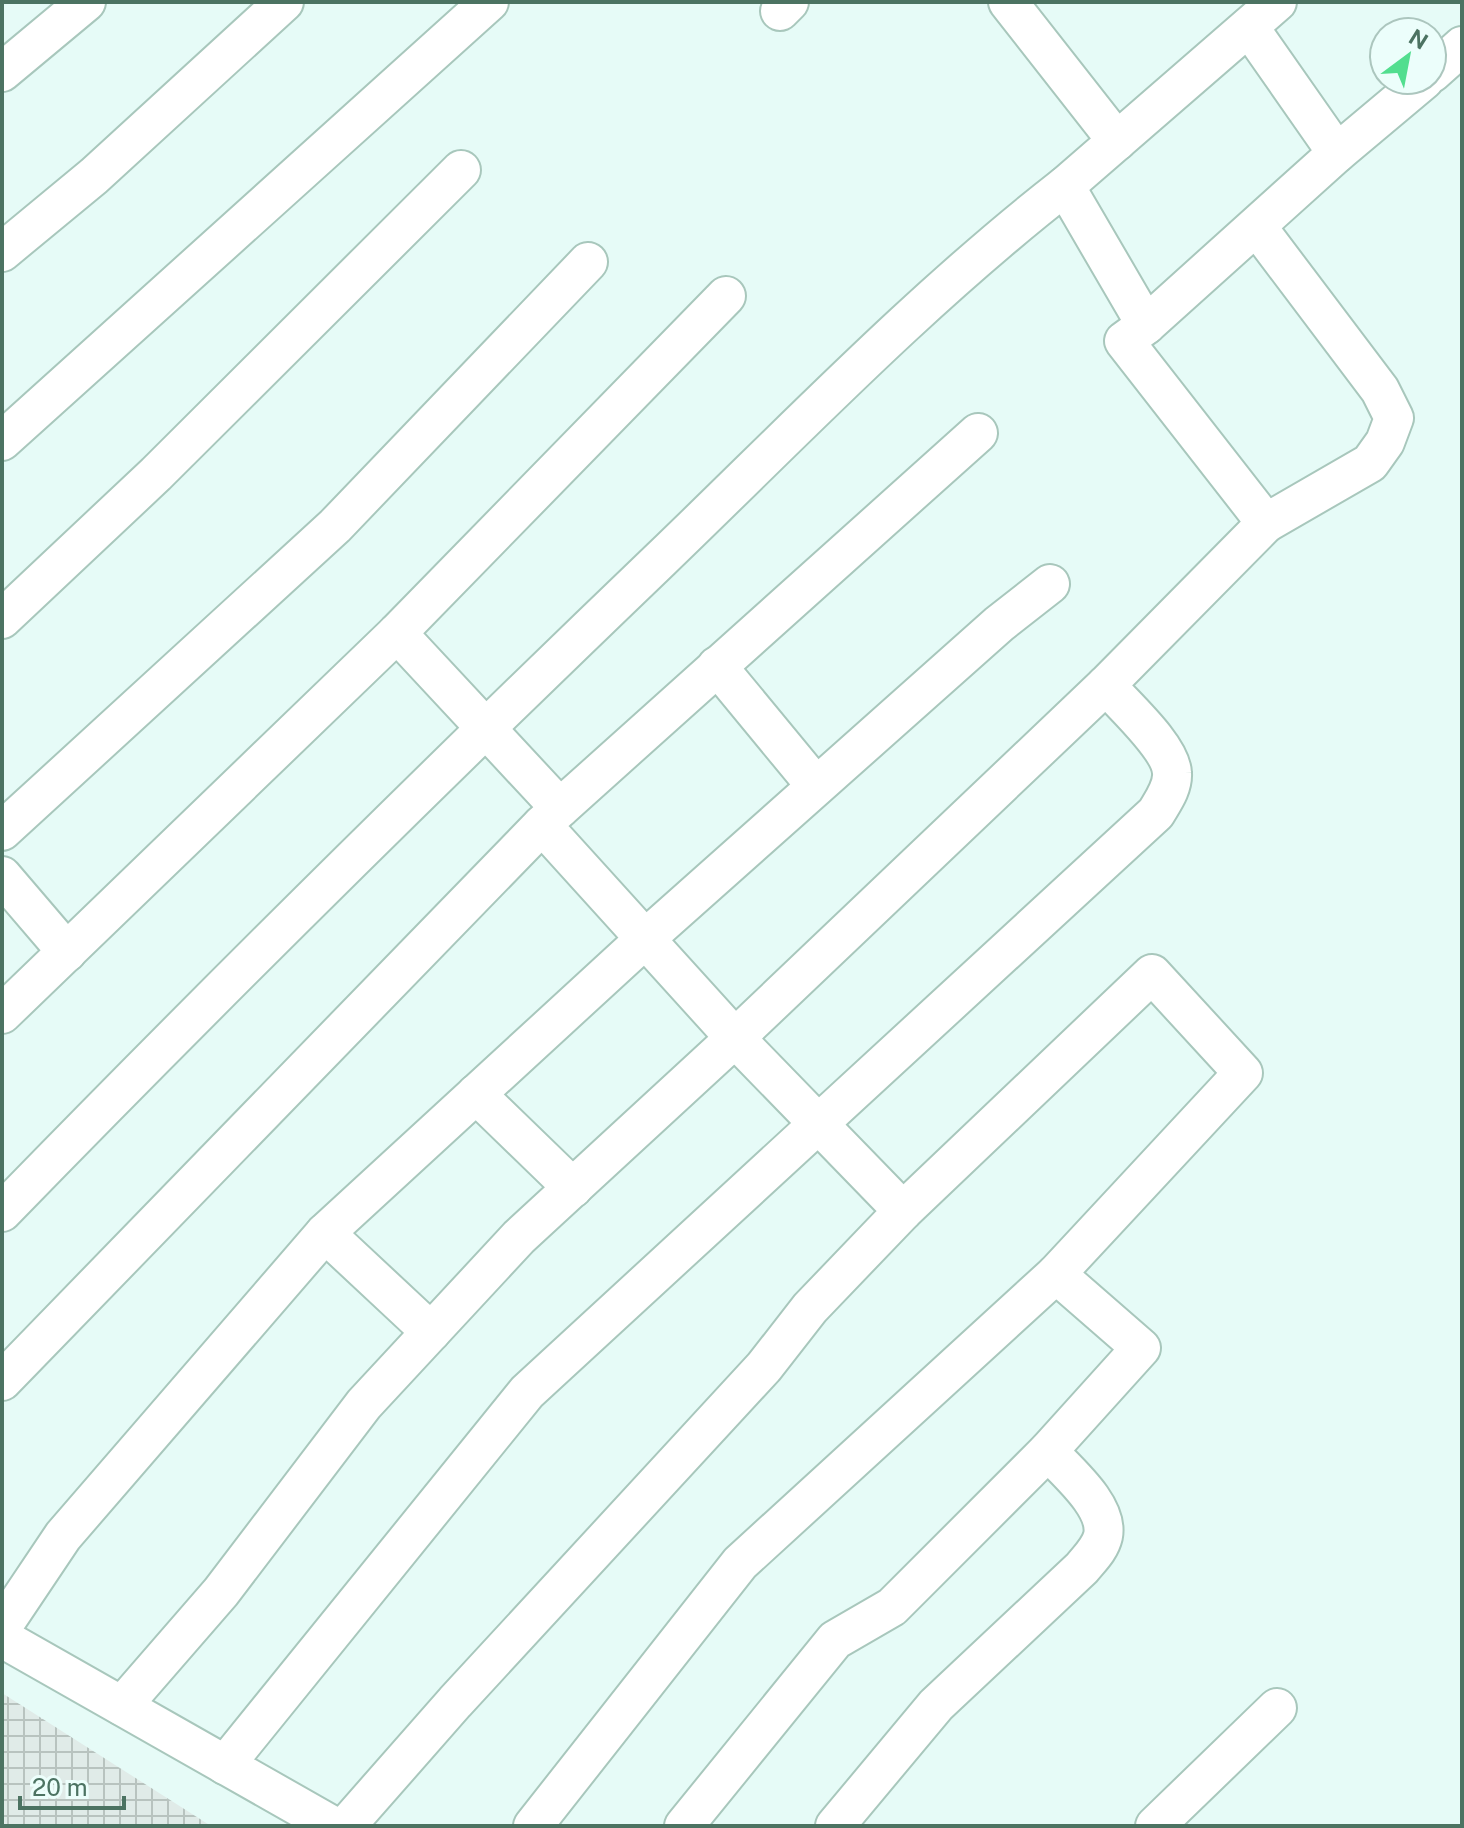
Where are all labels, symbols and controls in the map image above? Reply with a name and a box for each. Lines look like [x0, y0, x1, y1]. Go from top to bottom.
north arrow [1368, 16, 1448, 96]
text: N [1404, 23, 1433, 55]
scale bar [20, 1760, 124, 1810]
text: 20 m [32, 1773, 88, 1801]

